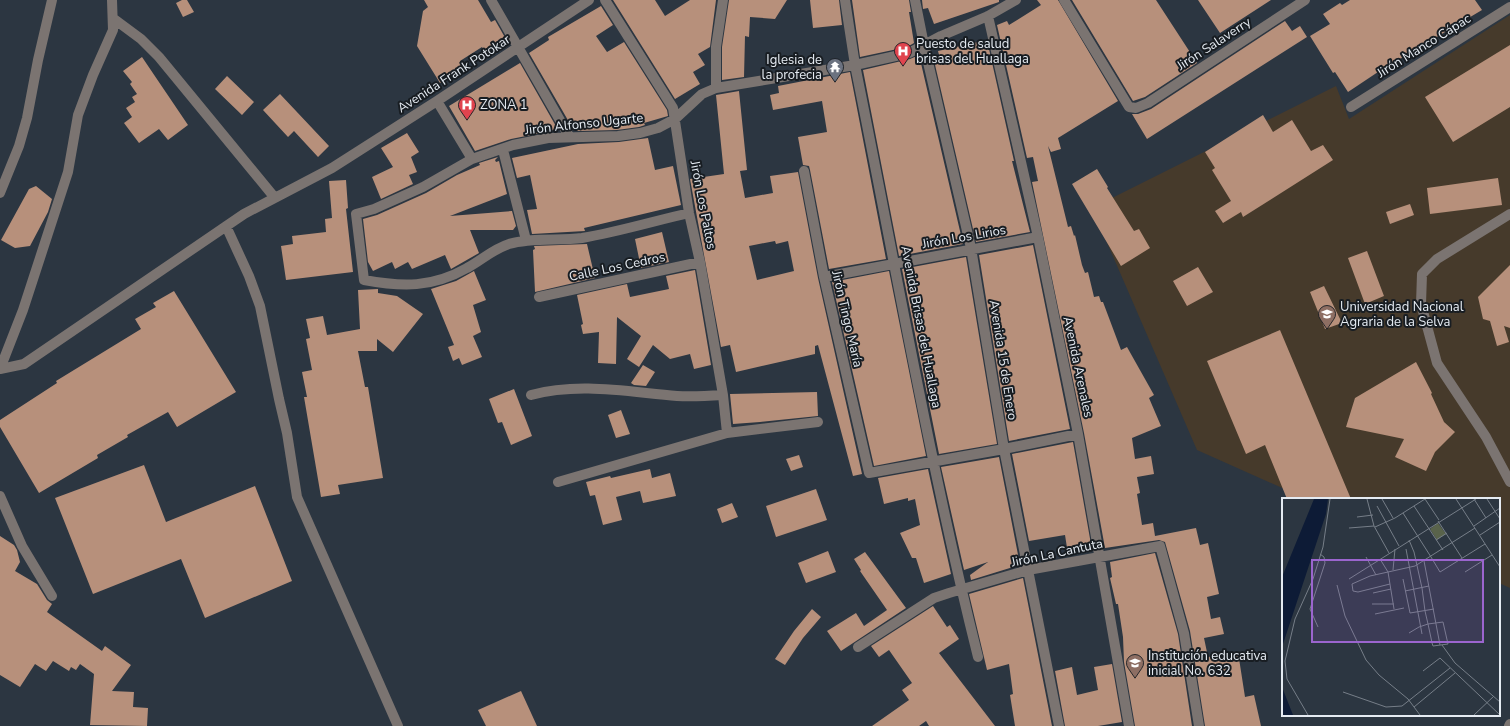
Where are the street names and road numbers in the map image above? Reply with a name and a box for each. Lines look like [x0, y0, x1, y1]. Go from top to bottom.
street label: Jirón Manco Cápac [1373, 10, 1474, 83]
street label: Jirón Salaverry [1173, 13, 1255, 75]
street label: Avenida Frank Potokar [394, 30, 514, 117]
street label: Jirón Alfonso Ugarte [523, 109, 644, 139]
street label: Jirón Los Paltos [685, 158, 720, 251]
street label: Jirón Los Lirios [920, 221, 1007, 253]
street label: Avenida Brisas del Huallaga [896, 244, 946, 410]
street label: Calle Los Cedros [567, 248, 667, 286]
street label: Jirón Tingo María [827, 268, 867, 369]
street label: Avenida 15 de Enero [985, 299, 1021, 421]
street label: Avenida Arenales [1058, 315, 1098, 419]
street label: Jirón La Cantuta [1009, 535, 1104, 572]

